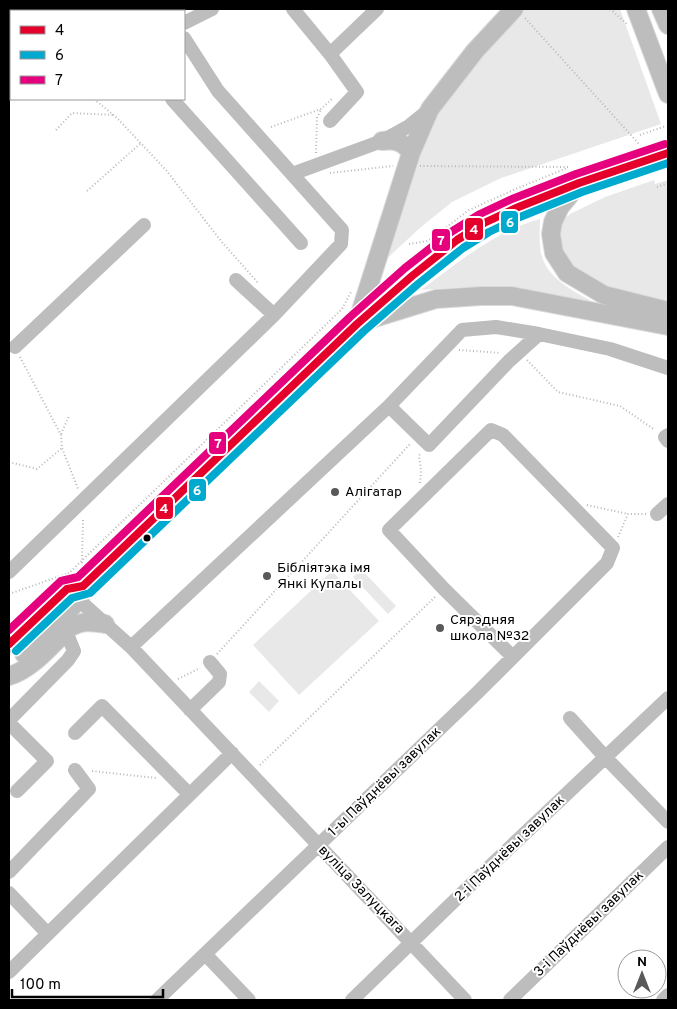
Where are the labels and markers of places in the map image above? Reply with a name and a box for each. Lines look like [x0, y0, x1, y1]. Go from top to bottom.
place label: Алігатар [345, 484, 402, 501]
marker: Алігатар [329, 486, 341, 498]
unlabelled marker [142, 533, 152, 543]
place label: Бібліятэка імя Янкі Купалы [277, 560, 371, 593]
marker: Бібліятэка імя Янкі Купалы [261, 570, 273, 582]
place label: Сярэдняя школа №32 [450, 612, 529, 645]
marker: Сярэдняя школа №32 [434, 622, 446, 634]

